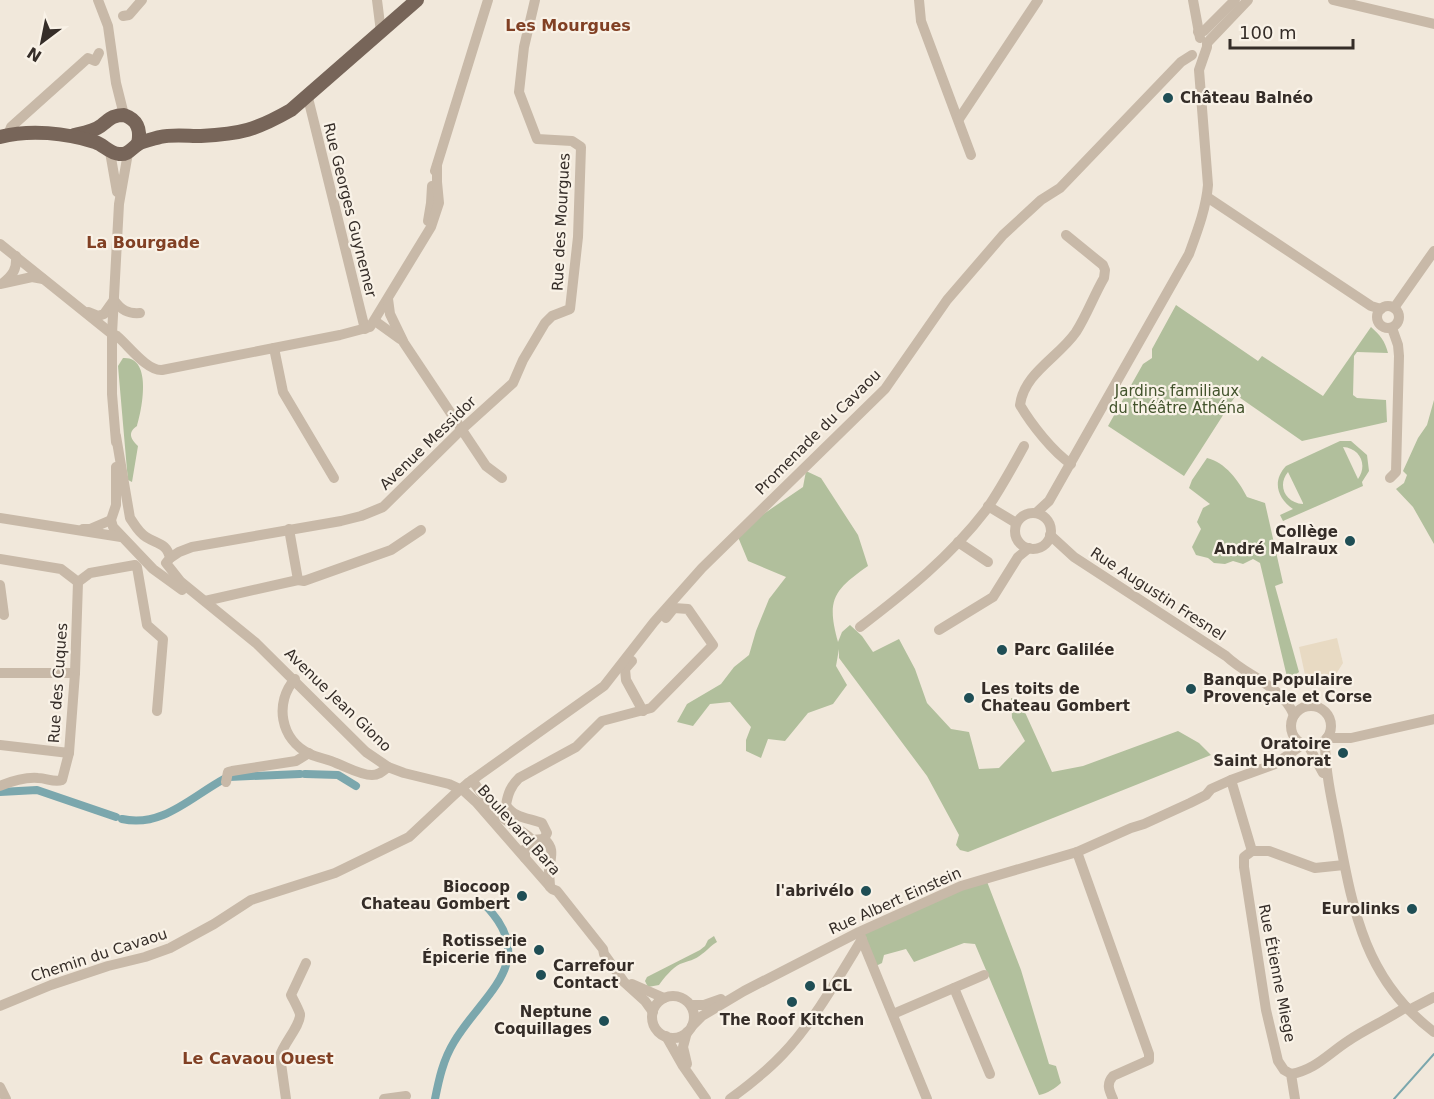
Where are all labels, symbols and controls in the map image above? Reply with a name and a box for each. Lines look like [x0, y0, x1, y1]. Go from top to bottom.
north arrow [12, 12, 72, 72]
scale bar [1230, 12, 1353, 50]
district label: Les Mourgues [505, 16, 631, 35]
text: 100 m [1239, 22, 1297, 43]
text: N [24, 43, 45, 66]
place label: Château Balnéo [1180, 89, 1313, 107]
marker: Château Balnéo [1161, 91, 1175, 105]
street label: Rue Georges Guynemer [320, 121, 381, 300]
street label: Rue des Mourgues [548, 152, 574, 291]
district label: La Bourgade [86, 233, 200, 252]
street label: Promenade du Cavaou [752, 366, 884, 498]
park label: Jardins familiaux du théâtre Athéna [1109, 382, 1245, 417]
street label: Avenue Messidor [376, 392, 481, 494]
place label: Collège André Malraux [1214, 523, 1338, 558]
marker: Collège André Malraux [1343, 534, 1357, 548]
street label: Rue Augustin Fresnel [1087, 544, 1229, 644]
street label: Rue des Cuques [45, 622, 71, 744]
place label: Parc Galilée [1014, 641, 1114, 659]
marker: Parc Galilée [995, 643, 1009, 657]
street label: Avenue Jean Giono [281, 644, 395, 756]
place label: Banque Populaire Provençale et Corse [1203, 671, 1372, 706]
place label: Les toits de Chateau Gombert [981, 680, 1130, 715]
marker: Banque Populaire Provençale et Corse [1184, 682, 1198, 696]
marker: Les toits de Chateau Gombert [962, 691, 976, 705]
place label: Oratoire Saint Honorat [1213, 735, 1331, 770]
marker: Oratoire Saint Honorat [1336, 746, 1350, 760]
street label: Boulevard Bara [474, 781, 564, 879]
street label: Rue Albert Einstein [826, 864, 964, 938]
place label: Biocoop Chateau Gombert [361, 878, 510, 913]
place label: l'abrivélo [775, 882, 854, 900]
marker: l'abrivélo [859, 884, 873, 898]
marker: Biocoop Chateau Gombert [515, 889, 529, 903]
place label: Eurolinks [1322, 900, 1400, 918]
street label: Rue Étienne Miege [1255, 902, 1300, 1043]
marker: Eurolinks [1405, 902, 1419, 916]
street label: Chemin du Cavaou [28, 924, 170, 986]
place label: Rotisserie Épicerie fine [422, 932, 527, 967]
marker: Rotisserie Épicerie fine [532, 943, 546, 957]
place label: Carrefour Contact [553, 957, 635, 992]
marker: Carrefour Contact [534, 968, 548, 982]
place label: LCL [822, 977, 853, 995]
marker: LCL [803, 979, 817, 993]
marker: The Roof Kitchen [785, 995, 799, 1009]
place label: Neptune Coquillages [494, 1003, 592, 1038]
place label: The Roof Kitchen [720, 1011, 864, 1029]
marker: Neptune Coquillages [597, 1014, 611, 1028]
district label: Le Cavaou Ouest [182, 1049, 334, 1068]

